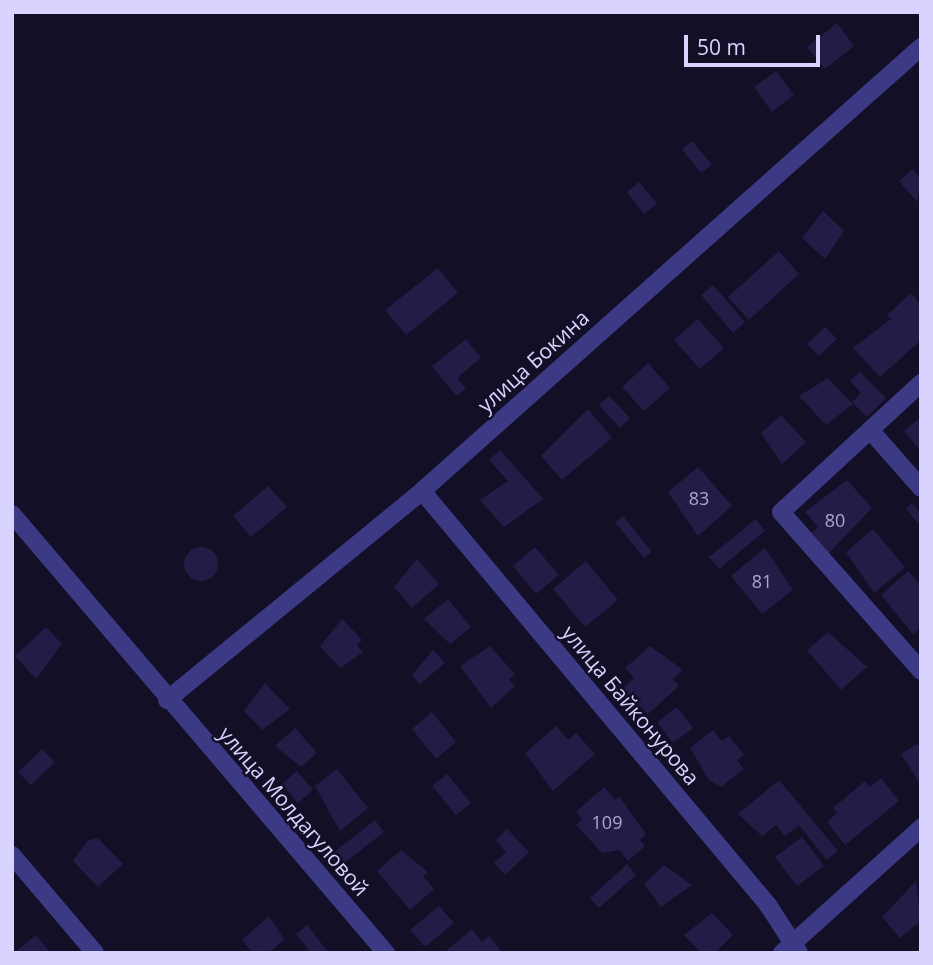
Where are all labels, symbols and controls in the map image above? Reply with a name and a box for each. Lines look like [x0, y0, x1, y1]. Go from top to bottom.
scale bar [688, 21, 824, 65]
text: 50 m [697, 33, 746, 61]
street label: улица Бокина [472, 305, 594, 417]
house number: 83 [689, 487, 709, 509]
house number: 80 [825, 509, 845, 531]
house number: 81 [752, 570, 772, 592]
street label: улица Байконурова [557, 620, 705, 790]
street label: улица Молдагуловой [214, 721, 374, 901]
house number: 109 [592, 811, 622, 833]

